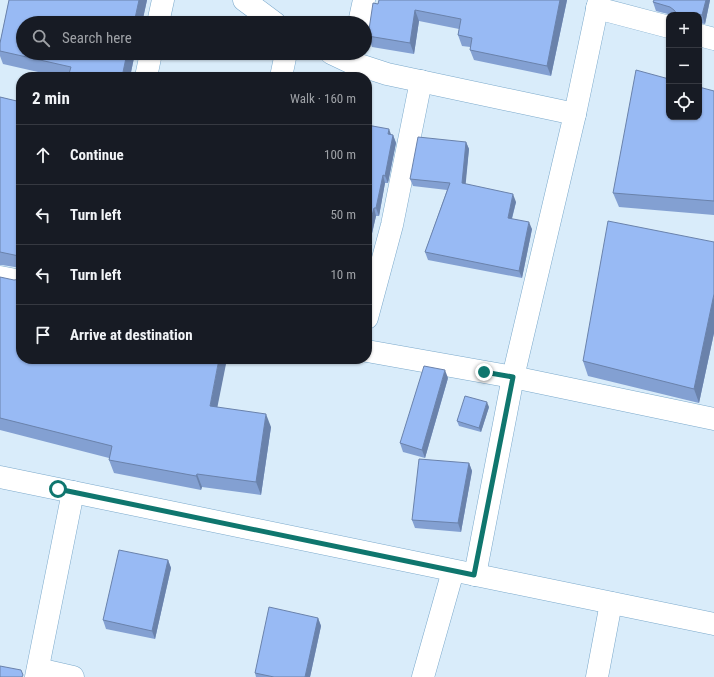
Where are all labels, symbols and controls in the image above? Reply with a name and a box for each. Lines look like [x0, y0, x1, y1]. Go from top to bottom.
map controls [666, 12, 702, 120]
button: + [666, 12, 702, 48]
search box [16, 16, 372, 60]
icon: search [30, 27, 52, 49]
text: Search here [62, 29, 132, 47]
button: − [666, 48, 702, 84]
button: locate [666, 84, 702, 120]
text: 2 min [32, 88, 70, 108]
text: Walk · 160 m [290, 91, 356, 106]
icon: ahead [32, 144, 54, 166]
text: Continue [70, 146, 124, 164]
text: 100 m [324, 147, 356, 162]
icon: left [32, 204, 54, 226]
text: Turn left [70, 206, 121, 224]
text: 50 m [330, 207, 356, 222]
icon: left [32, 264, 54, 286]
text: Turn left [70, 266, 121, 284]
text: 10 m [330, 267, 356, 282]
icon: arrive [32, 324, 54, 346]
text: Arrive at destination [70, 326, 193, 344]
route end [475, 363, 493, 381]
route start [49, 480, 67, 498]

